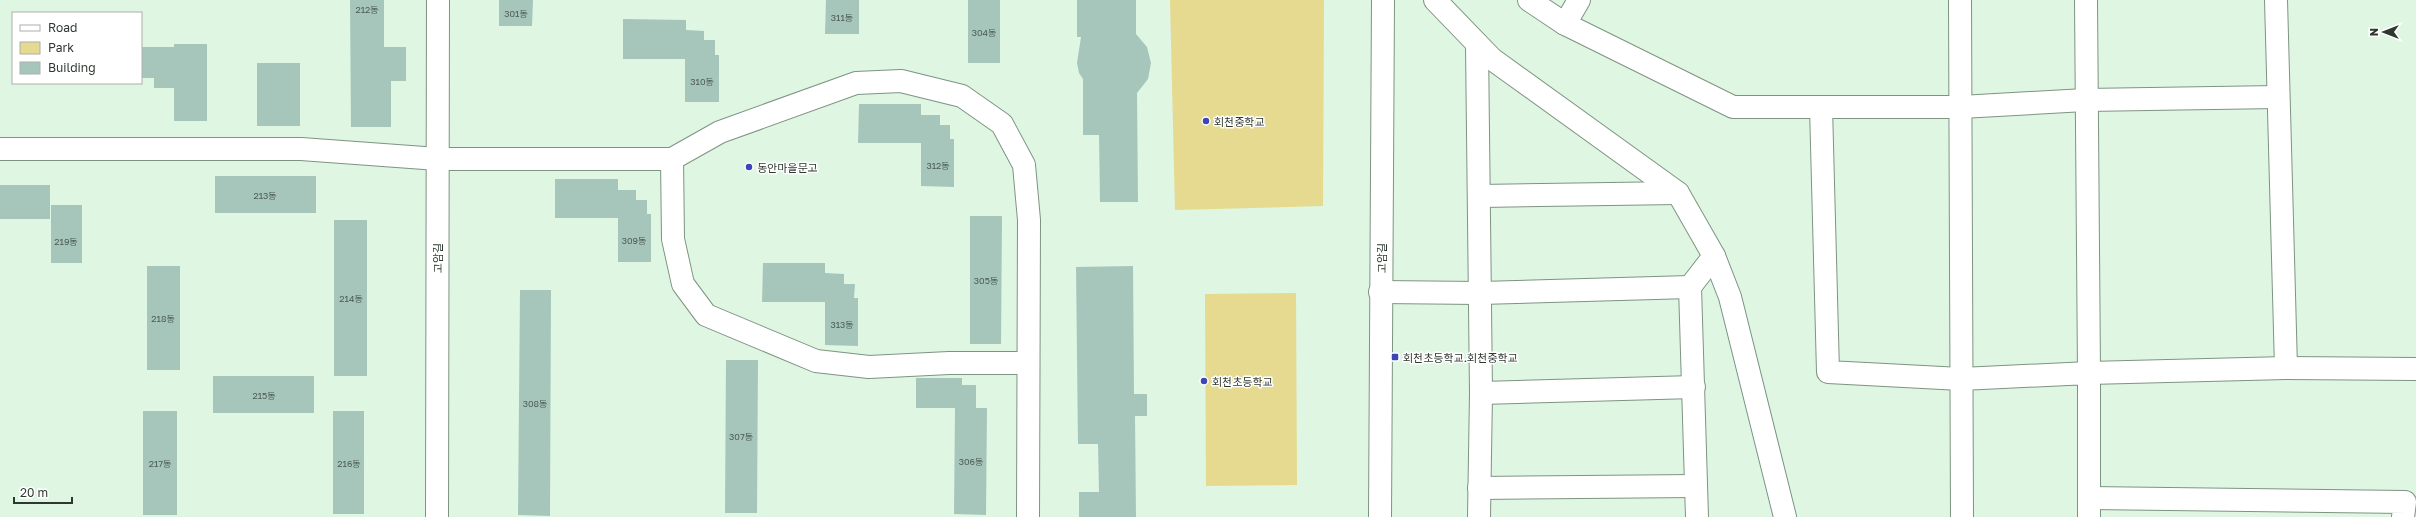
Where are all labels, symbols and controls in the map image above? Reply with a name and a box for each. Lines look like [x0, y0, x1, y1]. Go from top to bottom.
house number: 212동 [355, 4, 379, 15]
house number: 301동 [504, 8, 528, 19]
legend [12, 12, 142, 84]
house number: 311동 [831, 12, 853, 23]
north arrow [2364, 12, 2404, 52]
text: Road [48, 20, 77, 35]
house number: 304동 [972, 27, 996, 38]
text: N [2367, 28, 2380, 36]
text: Park [48, 40, 74, 55]
text: Building [48, 60, 96, 75]
house number: 310동 [690, 76, 714, 87]
place label: 회천중학교 [1214, 115, 1265, 128]
marker: 회천중학교 [1201, 116, 1211, 126]
house number: 312동 [926, 160, 950, 171]
place label: 동안마을문고 [757, 161, 818, 174]
marker: 동안마을문고 [744, 162, 754, 172]
house number: 213동 [253, 190, 277, 201]
house number: 309동 [622, 235, 646, 246]
house number: 219동 [54, 236, 78, 247]
street label: 고암길 [431, 243, 444, 273]
street label: 고암길 [1375, 243, 1388, 273]
house number: 305동 [974, 275, 998, 286]
house number: 214동 [339, 293, 363, 304]
house number: 218동 [151, 313, 175, 324]
house number: 313동 [830, 319, 854, 330]
place label: 회천초등학교.회천중학교 [1403, 351, 1518, 364]
marker: 회천초등학교.회천중학교 [1390, 352, 1400, 362]
place label: 회천초등학교 [1212, 375, 1273, 388]
marker: 회천초등학교 [1199, 376, 1209, 386]
house number: 215동 [252, 390, 276, 401]
house number: 308동 [523, 398, 547, 409]
house number: 307동 [729, 431, 753, 442]
house number: 306동 [959, 456, 983, 467]
house number: 217동 [149, 458, 171, 469]
house number: 216동 [337, 458, 361, 469]
scale bar [14, 479, 72, 505]
text: 20 m [20, 485, 48, 500]

